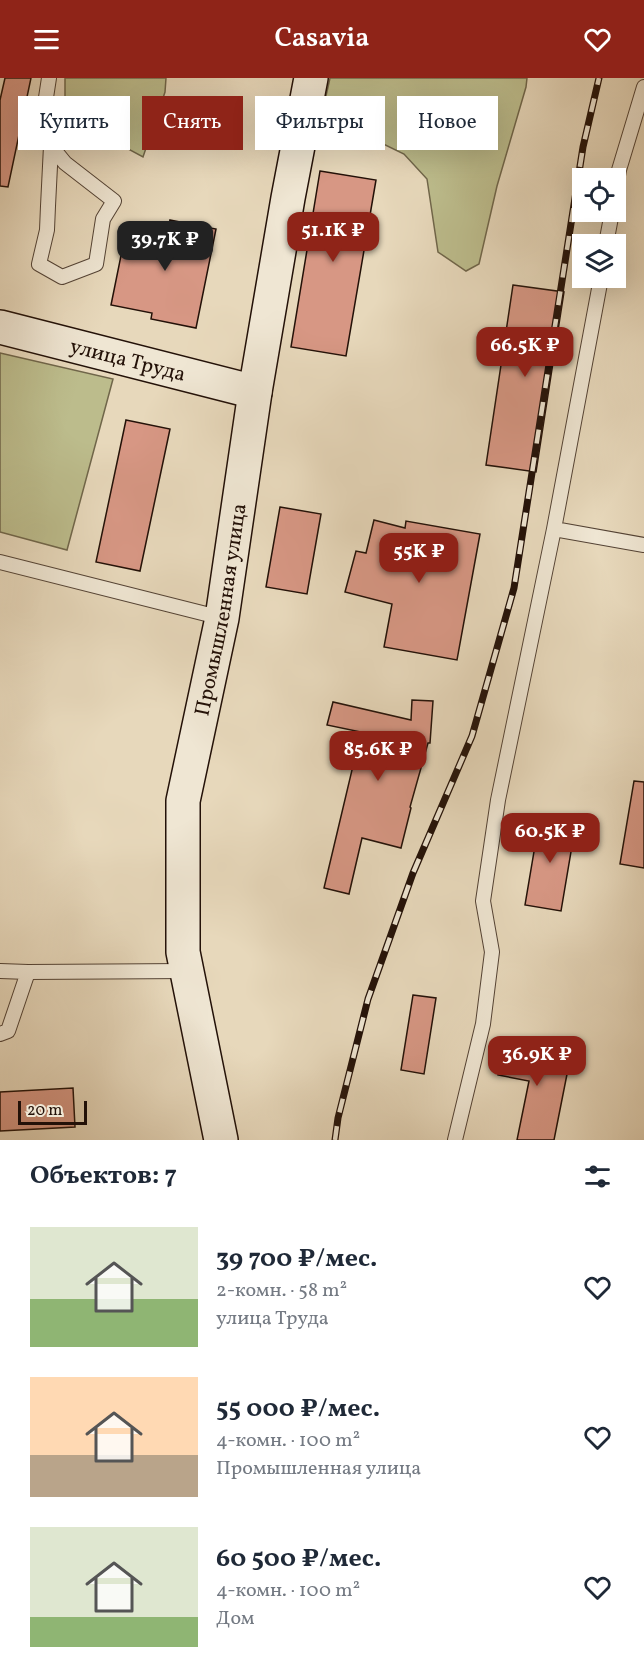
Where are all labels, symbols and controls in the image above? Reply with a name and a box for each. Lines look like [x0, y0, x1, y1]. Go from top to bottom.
text: Casavia [274, 20, 370, 58]
icon: menu [30, 23, 63, 56]
icon: heart [581, 23, 614, 56]
chip: Купить [18, 96, 130, 150]
chip: Снять [142, 96, 243, 150]
chip: Фильтры [255, 96, 385, 150]
chip: Новое [397, 96, 498, 150]
map controls [572, 168, 626, 288]
button: locate [572, 168, 626, 222]
pin: 51.1K ₽ [278, 212, 388, 263]
text: 51.1K ₽ [301, 217, 365, 245]
pin: 39.7K ₽ [110, 221, 220, 272]
text: 39.7K ₽ [131, 226, 199, 254]
button: layers [572, 234, 626, 288]
pin: 66.5K ₽ [470, 327, 580, 378]
street label: улица Труда [67, 332, 189, 390]
text: 66.5K ₽ [490, 332, 560, 360]
street label: Промышленная улица [188, 501, 255, 719]
pin: 55K ₽ [377, 533, 461, 584]
text: 55K ₽ [393, 538, 445, 566]
pin: 85.6K ₽ [323, 731, 433, 782]
text: 85.6K ₽ [344, 736, 412, 764]
pin: 60.5K ₽ [495, 813, 605, 864]
text: 60.5K ₽ [515, 818, 585, 846]
pin: 36.9K ₽ [482, 1036, 592, 1087]
text: 36.9K ₽ [502, 1041, 572, 1069]
scale bar [18, 1098, 87, 1126]
text: 20 m [27, 1100, 62, 1122]
text: Объектов: 7 [30, 1158, 177, 1194]
icon: filters [581, 1160, 614, 1193]
text: 39 700 ₽/мес. [216, 1241, 377, 1277]
icon: home [78, 1251, 150, 1323]
icon: heart [581, 1271, 614, 1304]
text: 2-комн. · 58 m² [216, 1277, 347, 1305]
text: улица Труда [216, 1305, 329, 1333]
text: 55 000 ₽/мес. [216, 1391, 380, 1427]
icon: home [78, 1401, 150, 1473]
icon: heart [581, 1421, 614, 1454]
text: 4-комн. · 100 m² [216, 1427, 360, 1455]
text: Промышленная улица [216, 1455, 421, 1483]
text: 60 500 ₽/мес. [216, 1541, 381, 1577]
icon: home [78, 1551, 150, 1623]
icon: heart [581, 1571, 614, 1604]
text: 4-комн. · 100 m² [216, 1577, 360, 1605]
text: Дом [216, 1605, 255, 1633]

